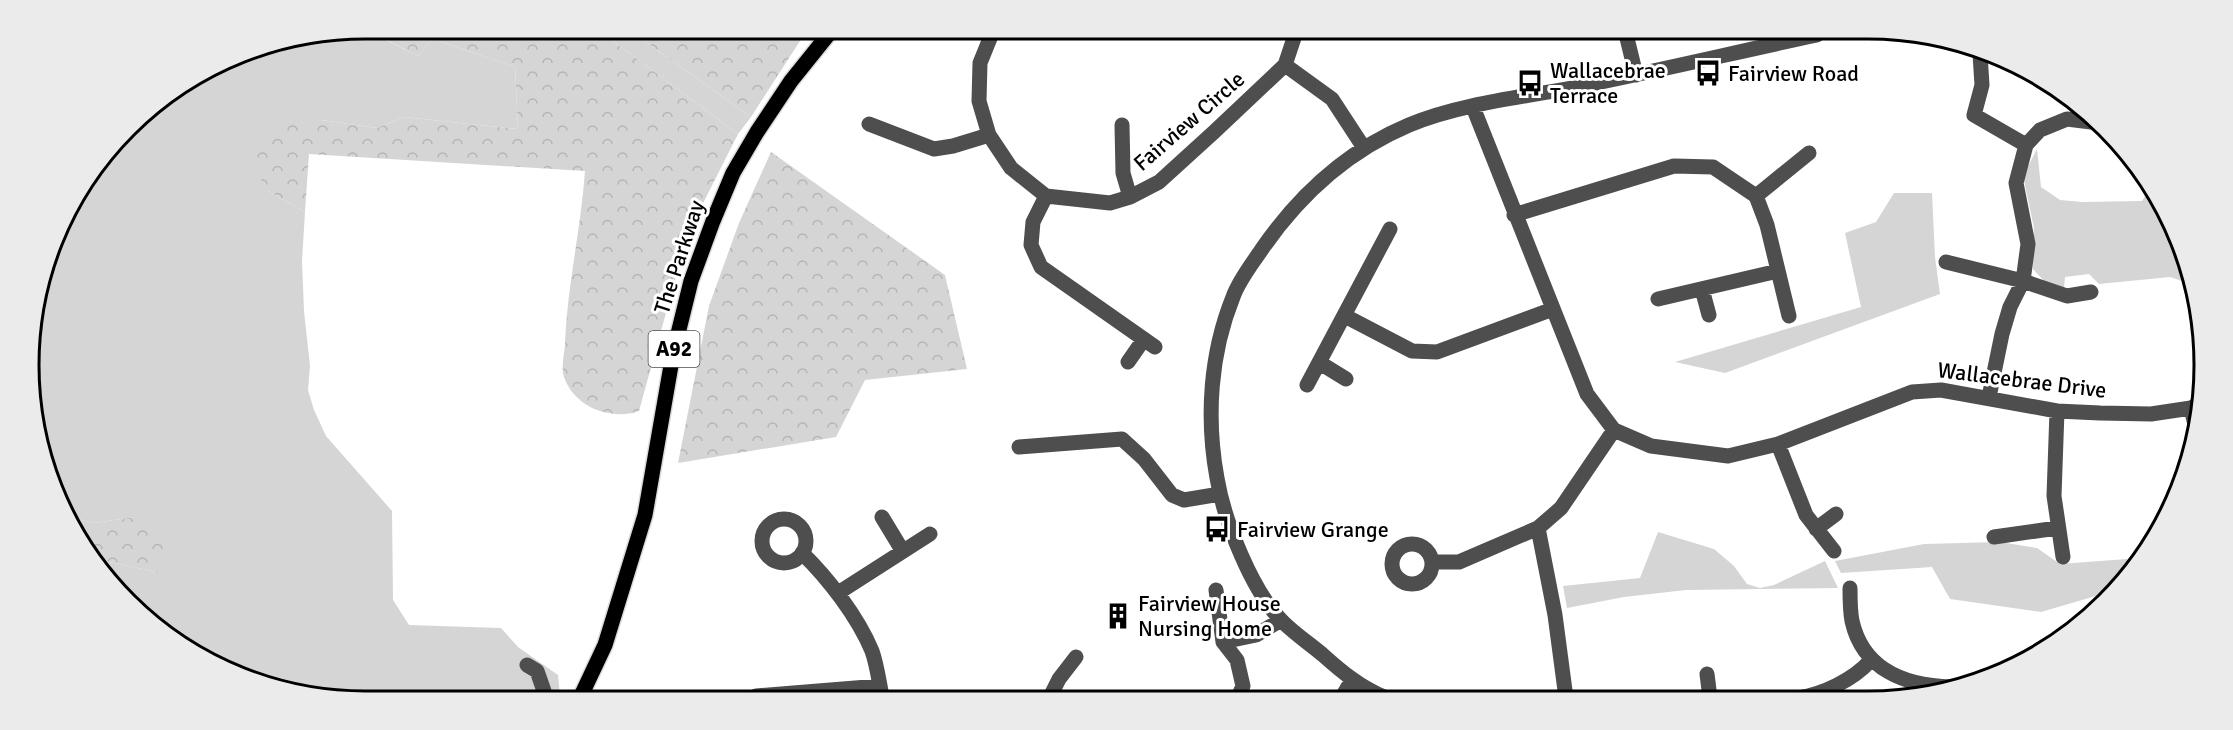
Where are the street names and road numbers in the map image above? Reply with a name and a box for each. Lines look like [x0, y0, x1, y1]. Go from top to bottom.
street label: Fairview Circle [1128, 65, 1250, 177]
street label: The Parkway [648, 196, 710, 317]
road number: A92 [648, 331, 700, 367]
street label: Wallacebrae Drive [1936, 356, 2108, 404]

